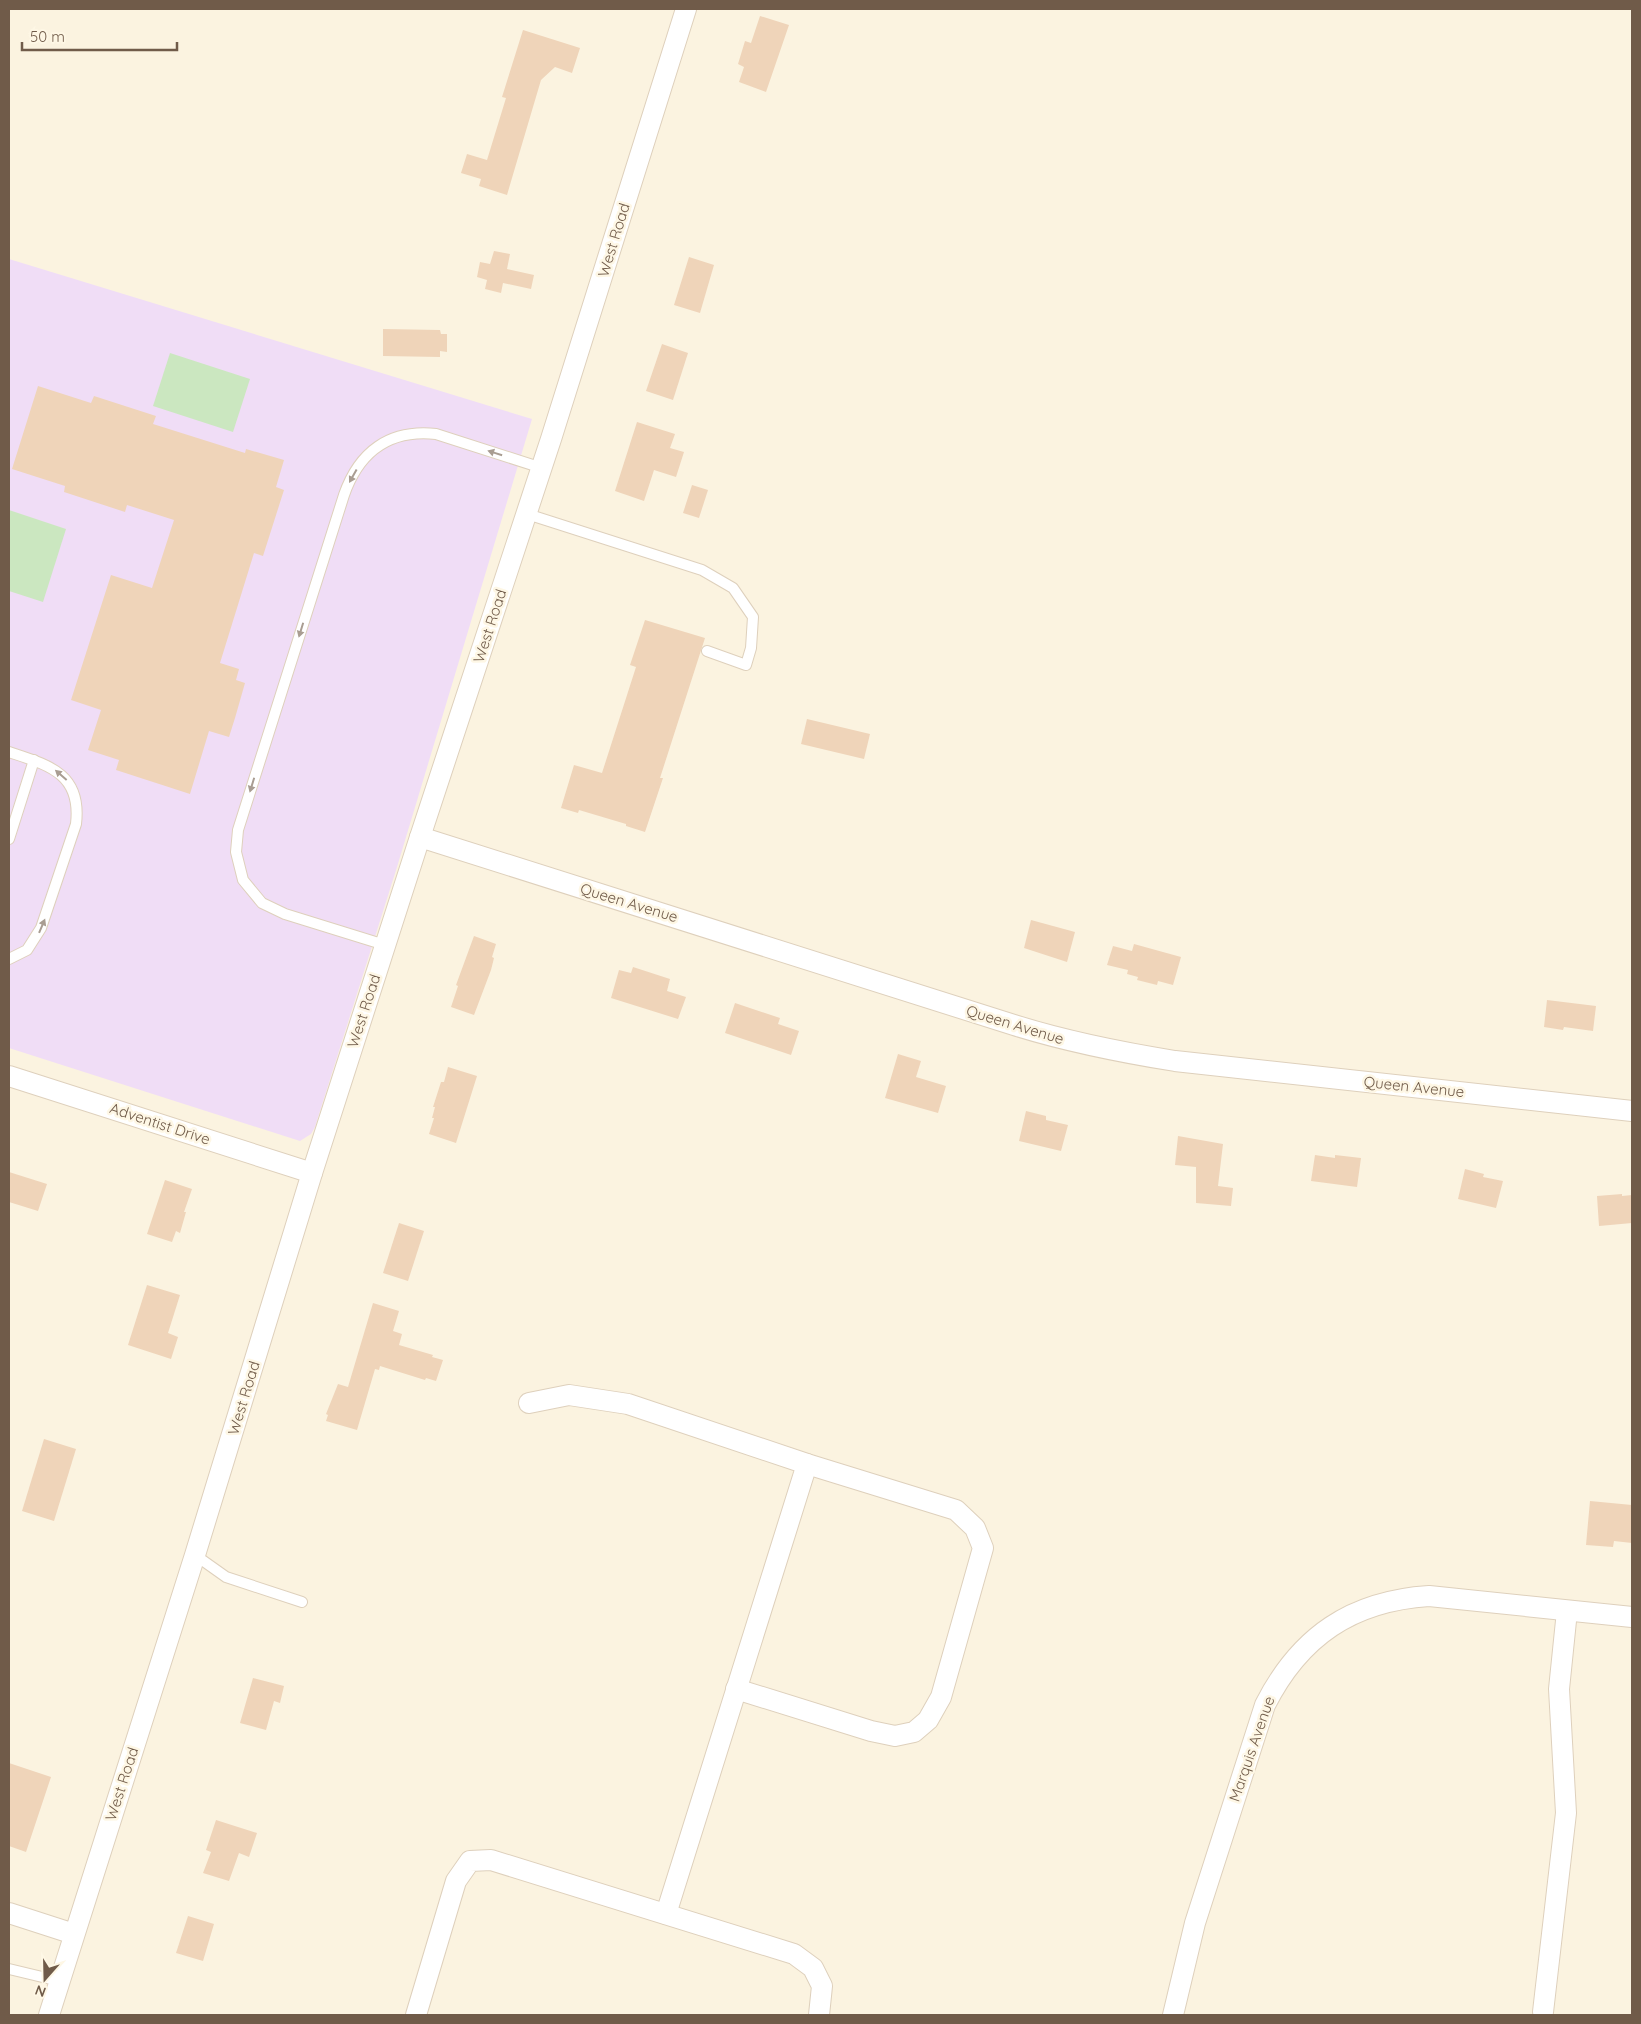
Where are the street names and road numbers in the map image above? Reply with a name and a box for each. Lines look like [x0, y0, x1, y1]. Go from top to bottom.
street label: West Road [593, 201, 634, 279]
street label: West Road [469, 587, 510, 665]
street label: Queen Avenue [578, 879, 680, 926]
street label: West Road [343, 972, 384, 1050]
street label: Queen Avenue [964, 1001, 1066, 1048]
street label: Queen Avenue [1363, 1072, 1465, 1101]
street label: Adventist Drive [108, 1098, 213, 1149]
street label: West Road [223, 1359, 264, 1437]
street label: Marquis Avenue [1225, 1694, 1278, 1804]
street label: West Road [101, 1745, 142, 1823]

